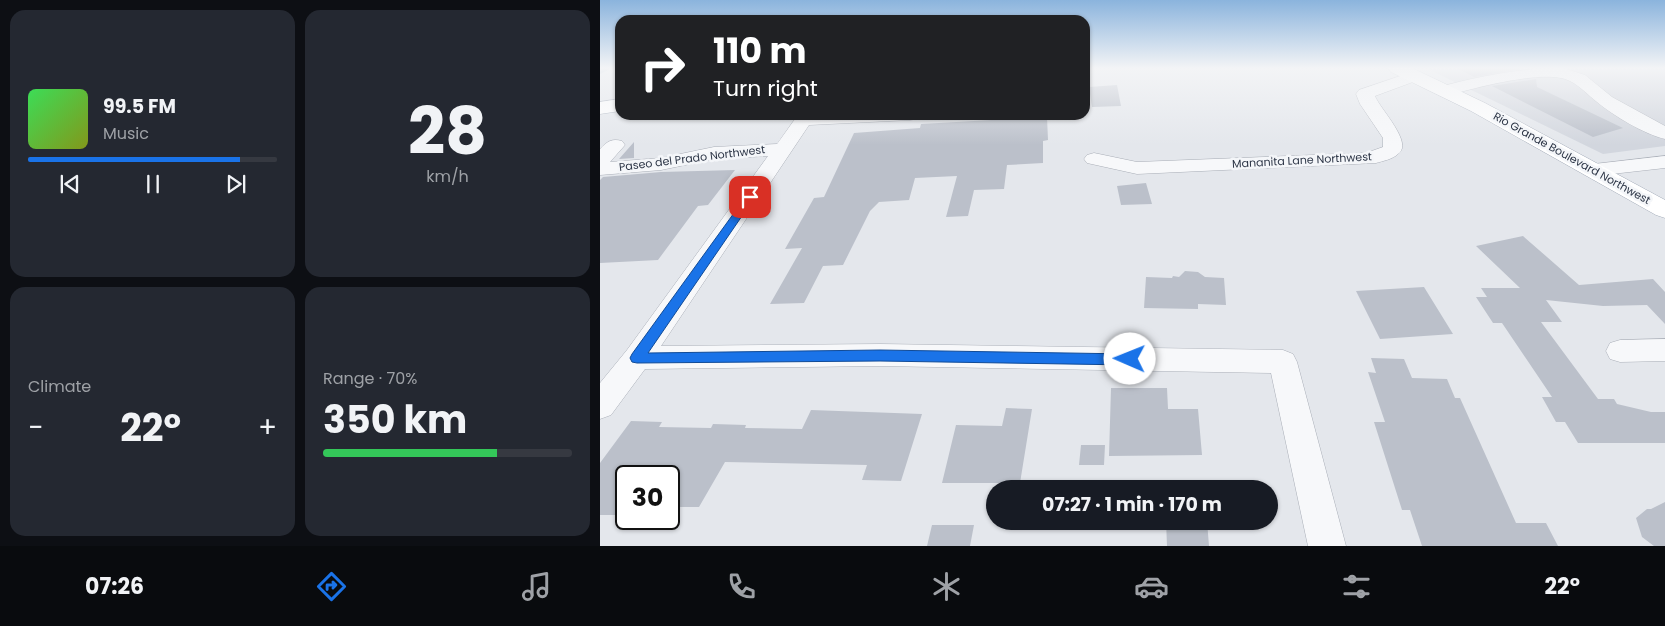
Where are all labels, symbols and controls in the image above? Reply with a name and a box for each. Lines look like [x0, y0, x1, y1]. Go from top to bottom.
text: 110 m [713, 26, 807, 75]
icon: right [630, 35, 695, 100]
text: Turn right [713, 73, 818, 104]
text: 28 [408, 86, 487, 177]
text: 99.5 FM [103, 93, 176, 120]
street label: Rio Grande Boulevard Northwest [1490, 108, 1654, 208]
text: Music [103, 122, 149, 145]
street label: Paseo del Prado Northwest [618, 141, 766, 175]
street label: Mananita Lane Northwest [1232, 148, 1372, 172]
text: km/h [426, 165, 469, 188]
icon: previous [56, 170, 84, 198]
icon: pause [139, 170, 167, 198]
icon: next [222, 170, 250, 198]
pin [729, 176, 771, 218]
icon: arrive [736, 183, 764, 211]
position arrow [1103, 332, 1155, 384]
text: Range · 70% [323, 367, 417, 390]
text: Climate [28, 375, 91, 398]
text: 350 km [323, 393, 467, 446]
text: 22° [120, 401, 181, 454]
text: − [28, 408, 43, 447]
text: + [258, 408, 277, 447]
speed limit sign: 30 [615, 465, 680, 530]
text: 07:27 · 1 min · 170 m [1042, 491, 1222, 518]
icon: directions [314, 569, 349, 604]
icon: music [519, 569, 554, 604]
icon: phone [724, 569, 759, 604]
icon: climate [929, 569, 964, 604]
icon: car [1134, 569, 1169, 604]
icon: filters [1339, 569, 1374, 604]
text: 07:26 [85, 571, 144, 602]
text: 22° [1545, 571, 1580, 602]

